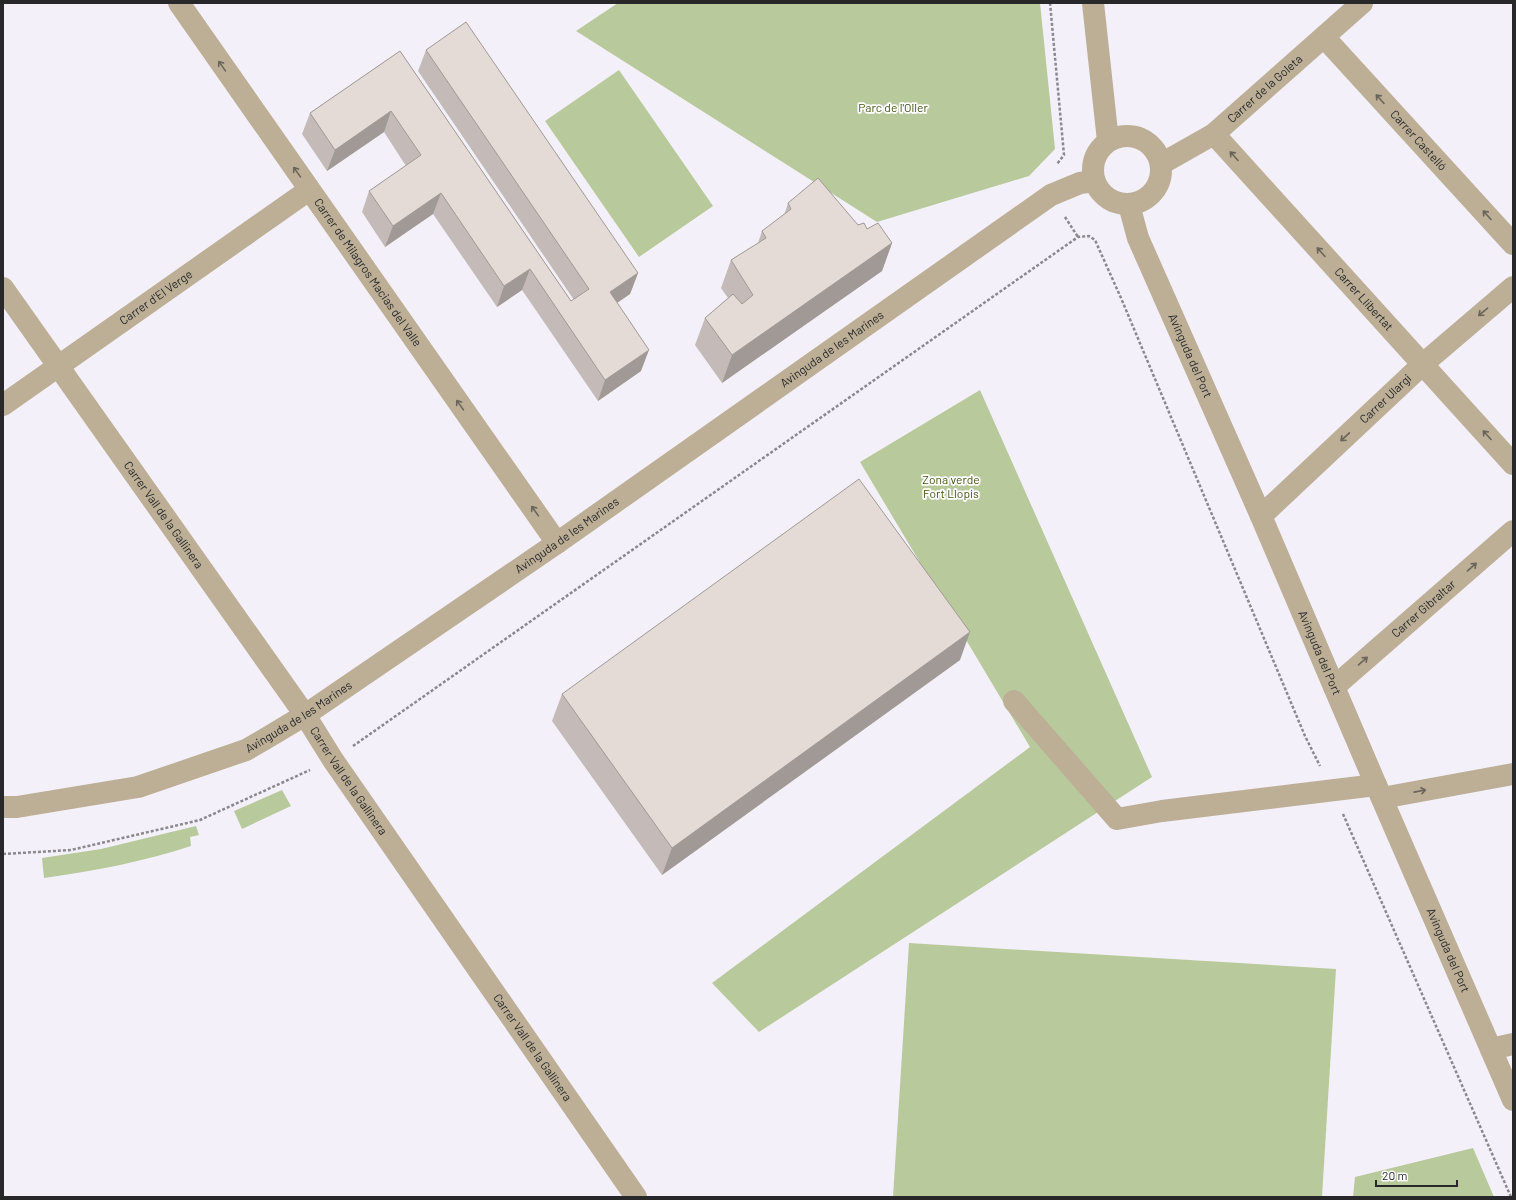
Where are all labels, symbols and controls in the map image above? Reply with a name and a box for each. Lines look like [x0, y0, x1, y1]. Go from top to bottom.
street label: Carrer de la Goleta [1224, 51, 1305, 125]
one-way arrow [218, 60, 226, 71]
one-way arrow [1376, 93, 1385, 104]
park label: Parc de l'Oller [858, 100, 928, 114]
street label: Carrer Castelló [1388, 107, 1450, 173]
one-way arrow [1230, 151, 1239, 161]
one-way arrow [293, 167, 301, 178]
street label: Carrer de Milagros Macias del Valle [312, 195, 425, 349]
one-way arrow [1482, 210, 1491, 221]
one-way arrow [1317, 247, 1326, 257]
street label: Carrer Llibertat [1332, 264, 1397, 333]
street label: Carrer d'El Verge [116, 266, 195, 327]
street label: Avinguda de les Marines [777, 307, 886, 390]
one-way arrow [1479, 307, 1489, 316]
street label: Avinguda del Port [1166, 311, 1216, 400]
street label: Carrer Ulargi [1356, 371, 1414, 426]
one-way arrow [456, 399, 464, 410]
one-way arrow [1482, 430, 1492, 440]
one-way arrow [1340, 432, 1350, 441]
street label: Carrer Vall de la Gallinera [122, 458, 207, 571]
park label: Zona verde Fort Llopis [922, 472, 980, 500]
street label: Avinguda de les Marines [512, 494, 621, 576]
one-way arrow [531, 506, 539, 517]
one-way arrow [1467, 562, 1477, 572]
street label: Carrer Gibraltar [1388, 576, 1458, 640]
street label: Avinguda del Port [1296, 608, 1345, 697]
one-way arrow [1358, 657, 1369, 666]
street label: Avinguda de les Marines [242, 677, 354, 755]
street label: Carrer Vall de la Gallinera [308, 724, 391, 837]
one-way arrow [1413, 787, 1426, 795]
street label: Avinguda del Port [1424, 906, 1473, 994]
street label: Carrer Vall de la Gallinera [491, 991, 575, 1104]
scale bar [1376, 1162, 1457, 1188]
text: 20 m [1382, 1168, 1408, 1182]

